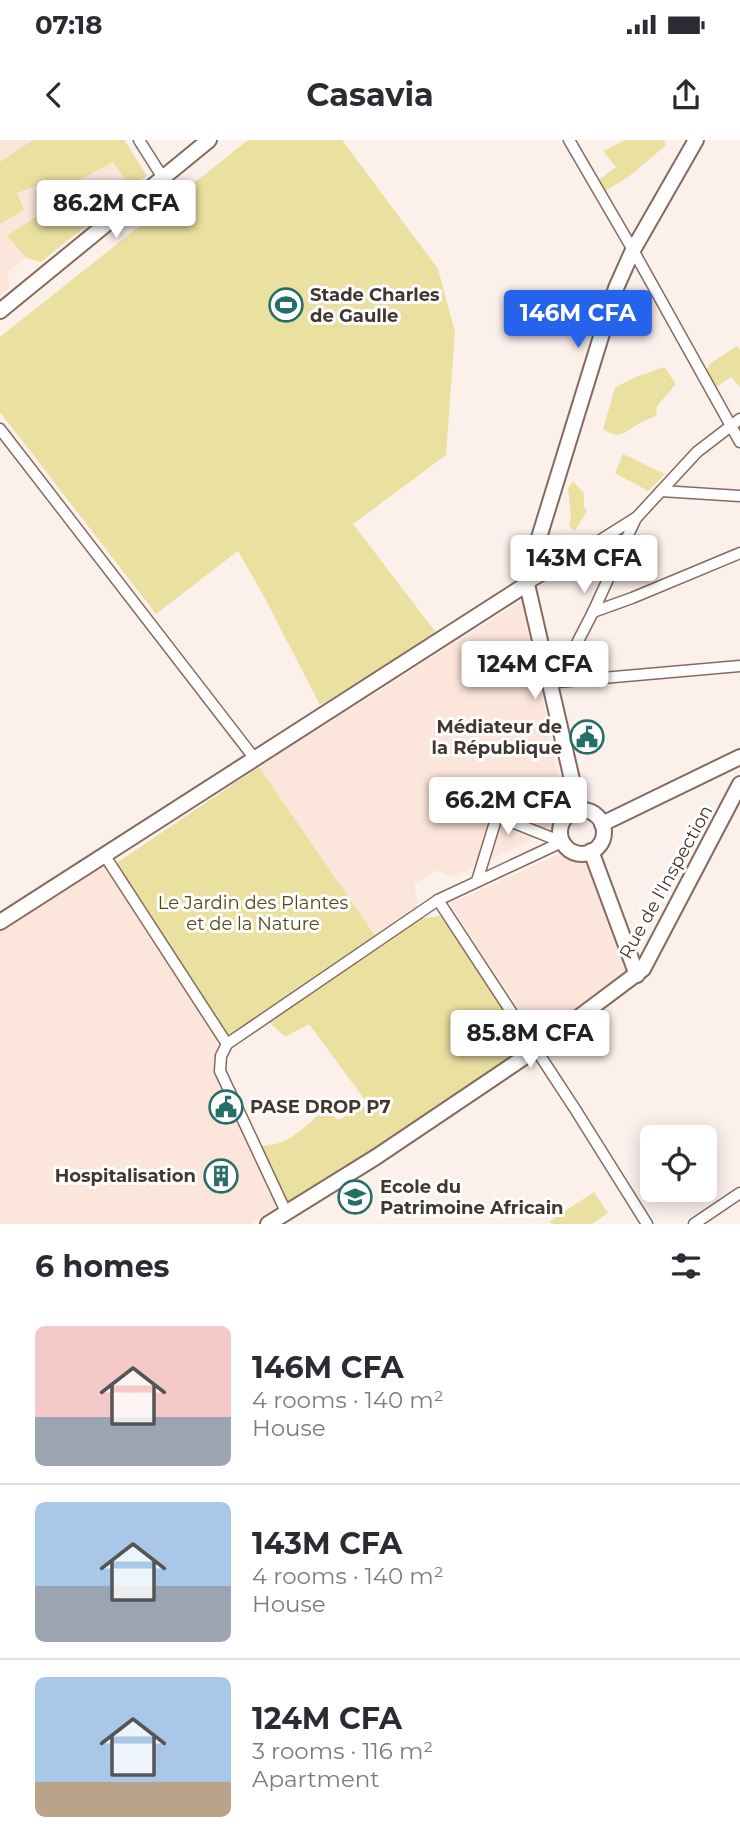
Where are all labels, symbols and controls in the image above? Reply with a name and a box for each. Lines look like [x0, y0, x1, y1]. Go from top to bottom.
text: 07:18 [35, 9, 102, 41]
text: Casavia [306, 75, 434, 114]
icon: back [35, 76, 73, 114]
icon: share [667, 76, 705, 114]
pin: 86.2M CFA [36, 181, 196, 240]
text: 86.2M CFA [53, 189, 179, 217]
place label: Stade Charles de Gaulle [310, 284, 440, 327]
sports icon: Stade Charles de Gaulle [267, 286, 305, 324]
pin: 146M CFA [506, 290, 650, 350]
text: 146M CFA [520, 299, 636, 327]
pin: 143M CFA [512, 536, 656, 595]
text: 143M CFA [526, 544, 642, 572]
pin: 124M CFA [463, 642, 607, 701]
text: 124M CFA [478, 650, 592, 678]
place label: Médiateur de la République [432, 716, 562, 759]
public building icon: Médiateur de la République [568, 718, 606, 756]
pin: 66.2M CFA [428, 778, 588, 837]
text: 66.2M CFA [445, 786, 571, 814]
street label: Rue de l'Inspection [615, 801, 717, 963]
park label: Le Jardin des Plantes et de la Nature [158, 892, 348, 935]
pin: 85.8M CFA [450, 1010, 610, 1070]
text: 85.8M CFA [466, 1019, 594, 1047]
public building icon: PASE DROP P7 [207, 1088, 245, 1126]
place label: PASE DROP P7 [250, 1096, 391, 1118]
map controls [640, 1125, 717, 1202]
button: locate [640, 1125, 717, 1202]
building icon: Hospitalisation [202, 1157, 240, 1195]
place label: Hospitalisation [55, 1165, 196, 1187]
place label: Ecole du Patrimoine Africain [380, 1176, 564, 1219]
school or university icon: Ecole du Patrimoine Africain [336, 1178, 374, 1216]
icon: filters [667, 1247, 705, 1285]
text: 6 homes [35, 1248, 170, 1285]
text: 146M CFA [252, 1349, 404, 1386]
icon: home [91, 1354, 175, 1438]
text: 4 rooms · 140 m² [252, 1386, 444, 1414]
text: House [252, 1414, 326, 1442]
text: 143M CFA [252, 1525, 402, 1562]
icon: home [91, 1530, 175, 1614]
text: 4 rooms · 140 m² [252, 1562, 444, 1590]
text: House [252, 1590, 326, 1618]
text: 124M CFA [252, 1700, 402, 1737]
icon: home [91, 1705, 175, 1789]
text: 3 rooms · 116 m² [252, 1737, 433, 1765]
text: Apartment [252, 1765, 380, 1793]

